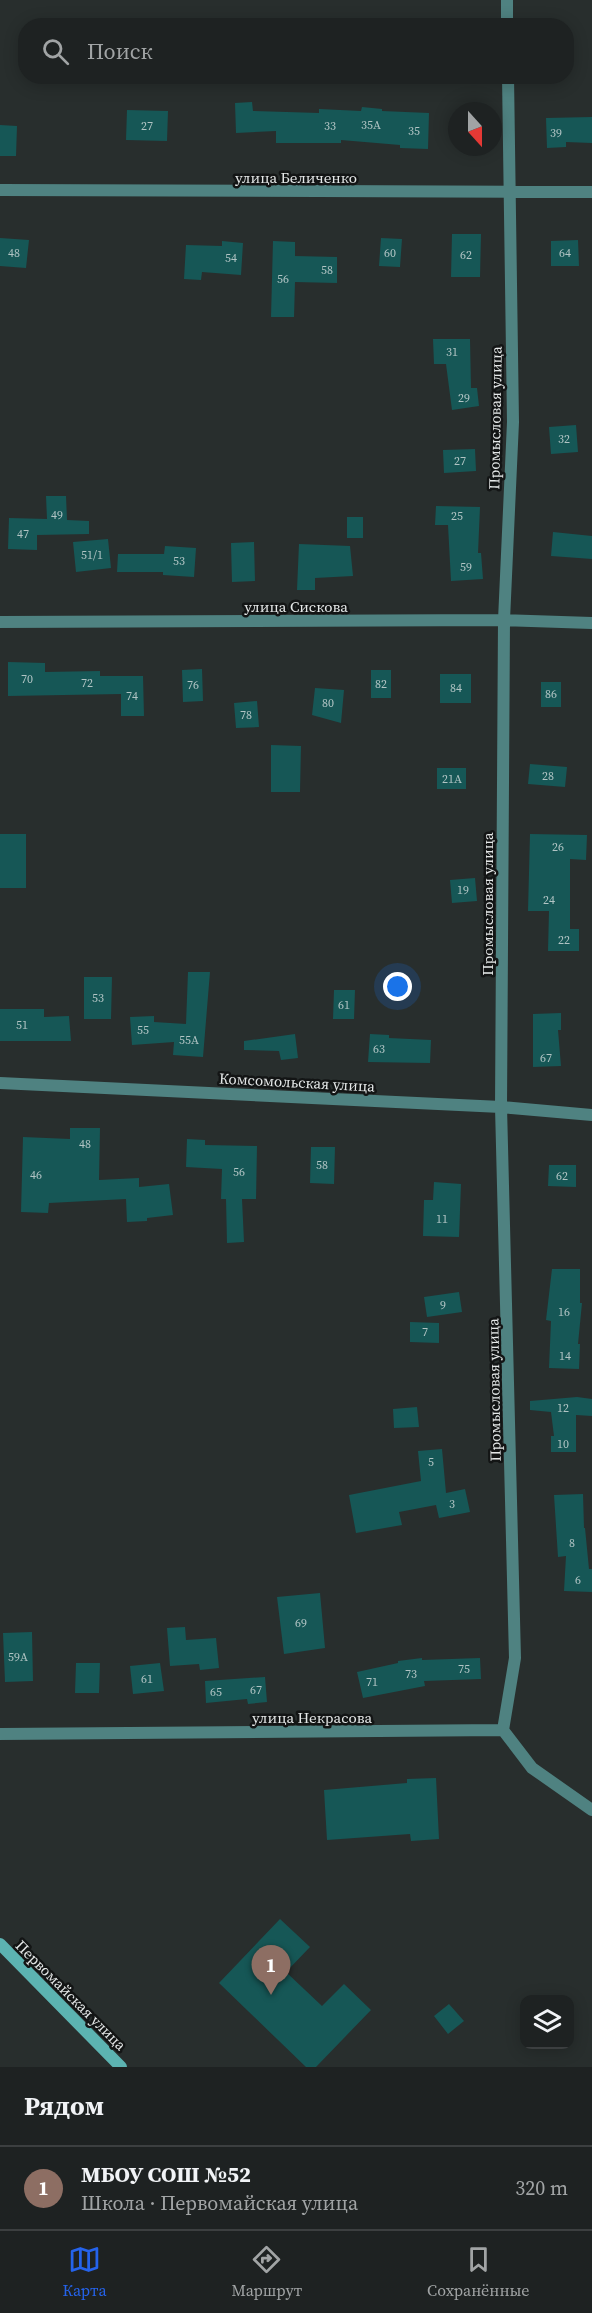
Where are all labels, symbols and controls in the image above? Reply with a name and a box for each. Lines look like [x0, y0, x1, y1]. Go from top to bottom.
search box [18, 18, 574, 84]
icon: search [39, 35, 72, 68]
text: Поиск [87, 36, 153, 66]
north arrow [448, 102, 502, 156]
house number: 35А [361, 117, 381, 133]
house number: 27 [141, 118, 153, 134]
house number: 33 [324, 118, 336, 134]
house number: 35 [408, 123, 420, 139]
house number: 39 [550, 125, 562, 141]
street label: улица Беличенко [235, 167, 357, 188]
house number: 48 [8, 245, 20, 261]
house number: 60 [384, 245, 396, 261]
house number: 64 [559, 245, 571, 261]
house number: 62 [460, 247, 472, 263]
house number: 54 [225, 250, 237, 266]
house number: 58 [321, 262, 333, 278]
house number: 56 [277, 271, 289, 287]
house number: 31 [446, 344, 458, 360]
street label: Промысловая улица [483, 346, 507, 490]
house number: 29 [458, 390, 470, 406]
house number: 32 [558, 431, 570, 447]
house number: 27 [454, 453, 466, 469]
house number: 49 [51, 507, 63, 523]
house number: 25 [451, 508, 463, 524]
house number: 47 [17, 526, 29, 542]
house number: 51/1 [81, 547, 103, 563]
house number: 53 [173, 553, 185, 569]
house number: 59 [460, 559, 472, 575]
street label: улица Сискова [244, 596, 348, 617]
house number: 70 [21, 671, 33, 687]
house number: 72 [81, 675, 93, 691]
house number: 82 [375, 676, 387, 692]
house number: 76 [187, 677, 199, 693]
house number: 84 [450, 680, 462, 696]
house number: 86 [545, 686, 557, 702]
house number: 74 [126, 688, 138, 704]
house number: 80 [322, 695, 334, 711]
house number: 78 [240, 707, 252, 723]
house number: 28 [542, 768, 554, 784]
house number: 21А [442, 771, 462, 787]
street label: Промысловая улица [477, 832, 498, 976]
house number: 26 [552, 839, 564, 855]
house number: 19 [457, 882, 469, 898]
house number: 24 [543, 892, 555, 908]
house number: 22 [558, 932, 570, 948]
your location [383, 972, 412, 1001]
house number: 53 [92, 990, 104, 1006]
house number: 61 [338, 997, 350, 1013]
house number: 51 [16, 1017, 28, 1033]
house number: 55 [137, 1022, 149, 1038]
house number: 55А [179, 1032, 199, 1048]
house number: 63 [373, 1041, 385, 1057]
house number: 67 [540, 1050, 552, 1066]
street label: Комсомольская улица [219, 1067, 376, 1097]
house number: 48 [79, 1136, 91, 1152]
house number: 58 [316, 1157, 328, 1173]
house number: 56 [233, 1164, 245, 1180]
house number: 46 [30, 1167, 42, 1183]
house number: 62 [556, 1168, 568, 1184]
house number: 11 [436, 1211, 448, 1227]
house number: 9 [440, 1297, 446, 1313]
house number: 16 [558, 1304, 570, 1320]
street label: Промысловая улица [482, 1318, 506, 1462]
house number: 7 [422, 1324, 428, 1340]
house number: 14 [559, 1348, 571, 1364]
house number: 12 [557, 1400, 569, 1416]
house number: 10 [557, 1436, 569, 1452]
house number: 5 [428, 1454, 434, 1470]
house number: 3 [449, 1496, 455, 1512]
house number: 8 [569, 1535, 575, 1551]
house number: 6 [575, 1572, 581, 1588]
house number: 69 [295, 1615, 307, 1631]
house number: 59А [8, 1649, 28, 1665]
house number: 75 [458, 1661, 470, 1677]
house number: 73 [405, 1666, 417, 1682]
house number: 61 [141, 1671, 153, 1687]
house number: 71 [366, 1674, 378, 1690]
house number: 67 [250, 1682, 262, 1698]
house number: 65 [210, 1684, 222, 1700]
street label: улица Некрасова [252, 1707, 372, 1728]
street label: Первомайская улица [11, 1935, 131, 2055]
pin: 1 [252, 1946, 290, 1995]
map controls [520, 1995, 574, 2049]
button: layers [520, 1995, 574, 2049]
text: Рядом [24, 2088, 104, 2124]
text: МБОУ СОШ №52 [81, 2159, 251, 2189]
text: 1 [38, 2174, 49, 2202]
text: 320 m [515, 2174, 568, 2202]
text: Школа · Первомайская улица [81, 2189, 358, 2217]
tab: Карта [62, 2243, 107, 2301]
tab: Маршрут [232, 2243, 302, 2301]
tab: Сохранённые [427, 2243, 530, 2301]

